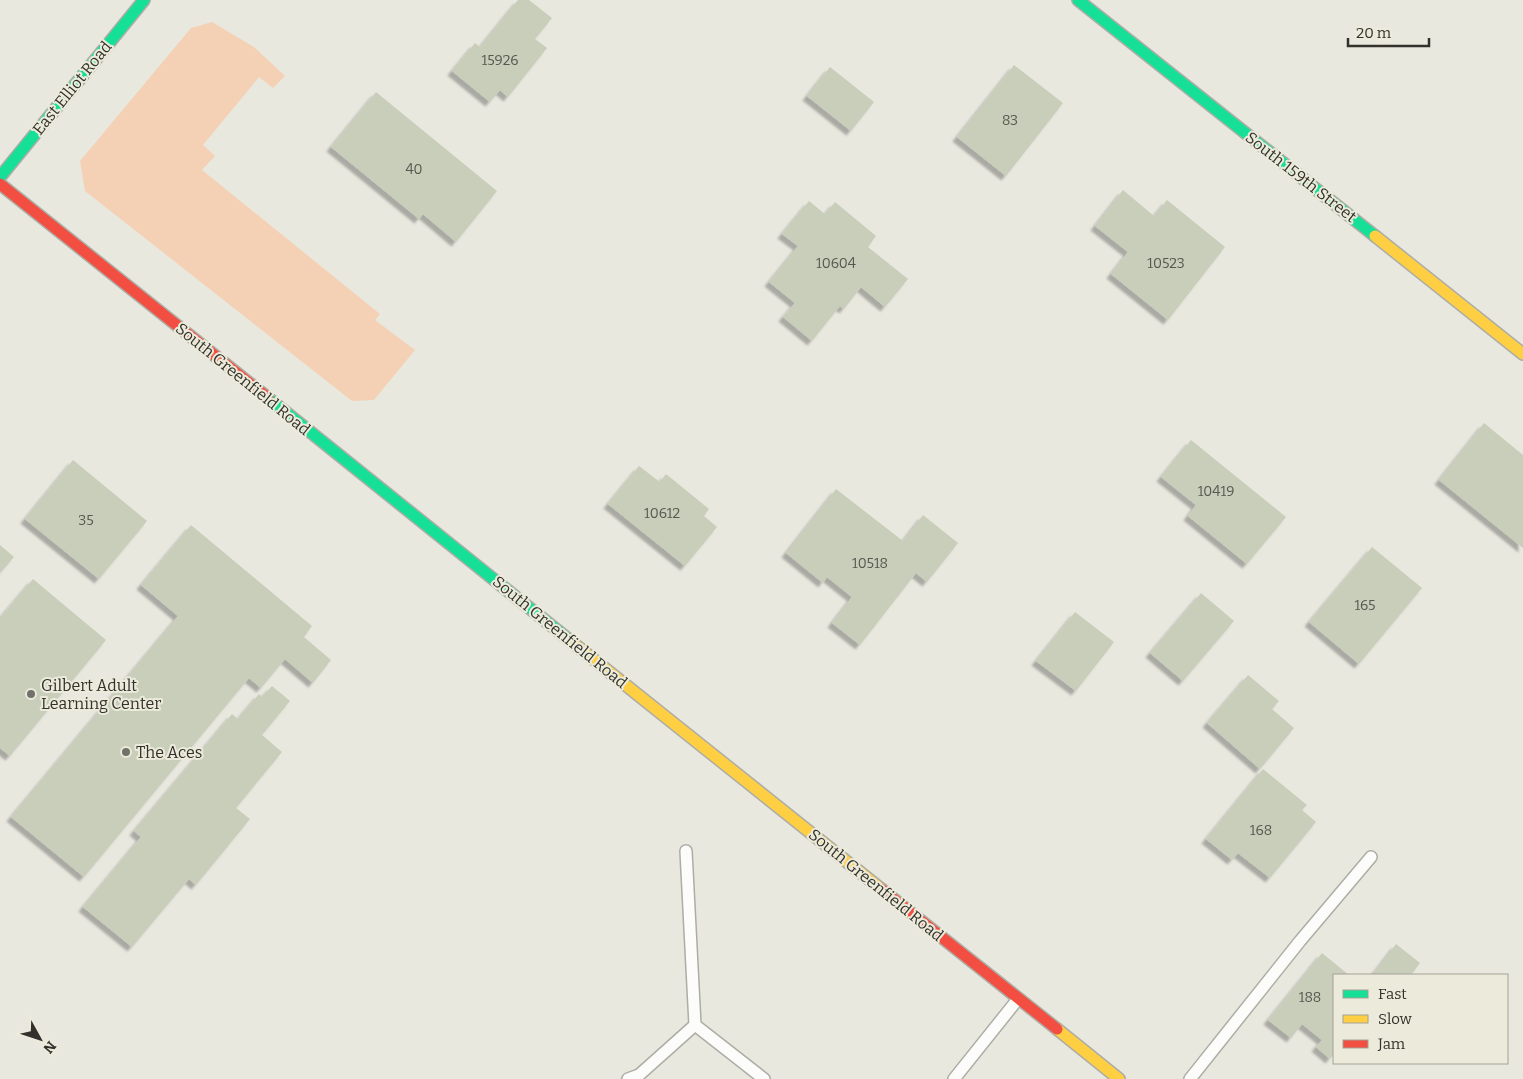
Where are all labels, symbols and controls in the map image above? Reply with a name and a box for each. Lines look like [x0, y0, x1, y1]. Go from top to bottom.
scale bar [1348, 15, 1429, 47]
text: 20 m [1356, 24, 1392, 42]
street label: East Elliot Road [29, 37, 116, 139]
house number: 15926 [481, 52, 519, 69]
house number: 83 [1002, 112, 1018, 129]
street label: South 159th Street [1242, 128, 1360, 226]
house number: 40 [405, 161, 423, 178]
house number: 10604 [816, 255, 856, 272]
house number: 10523 [1147, 255, 1185, 272]
street label: South Greenfield Road [172, 319, 314, 439]
house number: 10419 [1198, 483, 1234, 500]
house number: 10612 [644, 505, 680, 522]
house number: 35 [78, 512, 94, 529]
house number: 10518 [852, 555, 888, 572]
street label: South Greenfield Road [489, 572, 631, 692]
house number: 165 [1354, 597, 1376, 614]
place label: Gilbert Adult Learning Center [41, 676, 161, 713]
marker: Gilbert Adult Learning Center [25, 688, 37, 700]
place label: The Aces [136, 743, 202, 762]
marker: The Aces [120, 746, 132, 758]
house number: 168 [1250, 822, 1272, 839]
street label: South Greenfield Road [805, 825, 947, 945]
legend [1333, 974, 1508, 1064]
text: Fast [1378, 985, 1407, 1003]
house number: 188 [1299, 989, 1321, 1006]
text: Slow [1378, 1010, 1413, 1028]
north arrow [15, 1014, 65, 1064]
text: Jam [1377, 1035, 1406, 1053]
text: N [39, 1037, 60, 1057]

